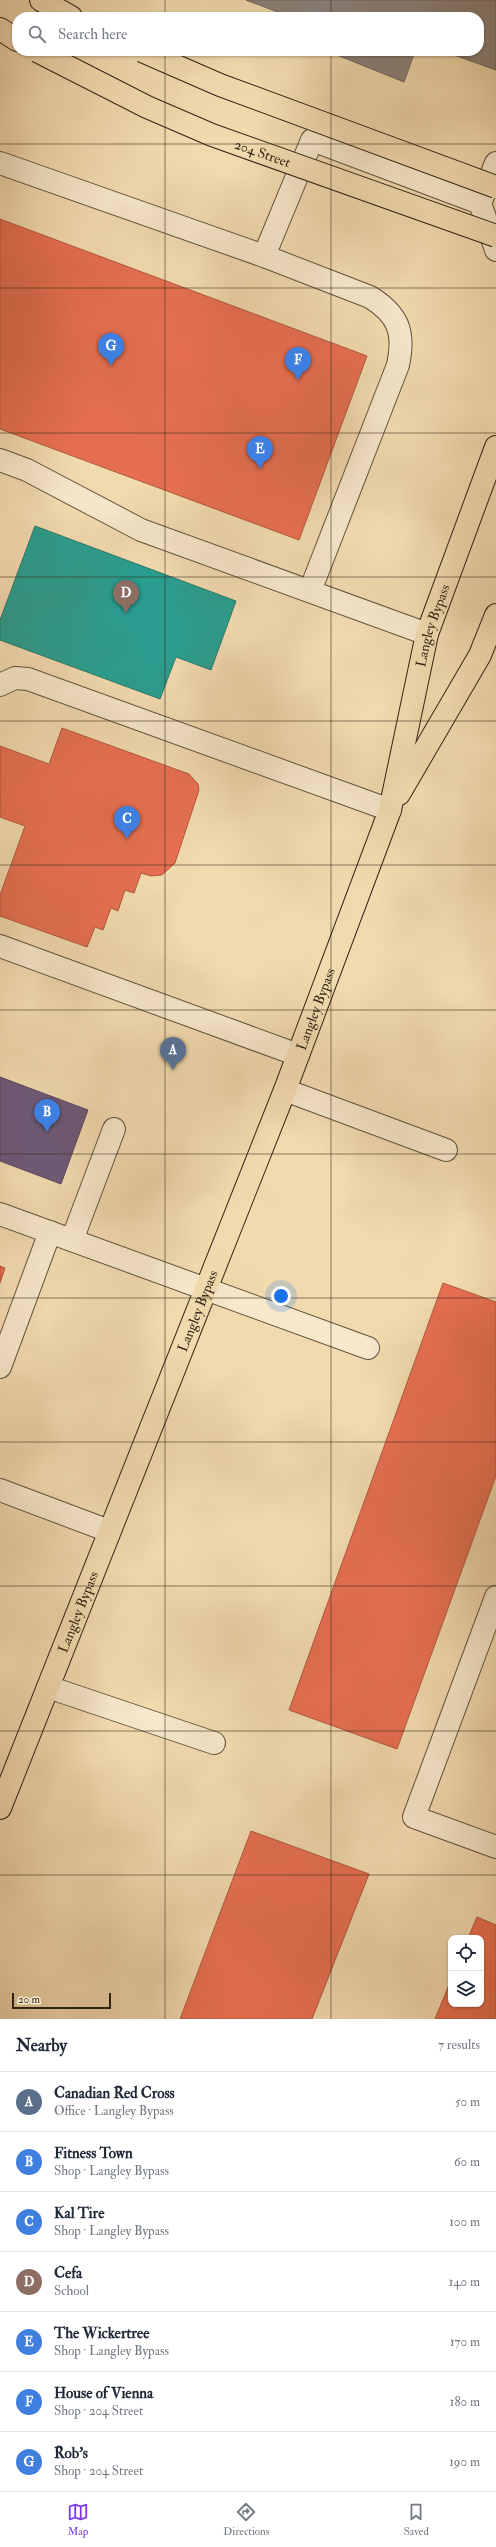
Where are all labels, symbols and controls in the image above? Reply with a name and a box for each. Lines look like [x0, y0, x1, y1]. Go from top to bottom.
search box [12, 12, 484, 56]
icon: search [26, 23, 48, 45]
text: Search here [58, 25, 127, 44]
street label: 204 Street [232, 136, 293, 171]
pin: G [98, 333, 124, 366]
pin: F [285, 347, 311, 380]
pin: E [247, 436, 273, 469]
pin: D [113, 580, 139, 613]
street label: Langley Bypass [412, 582, 454, 669]
pin: C [114, 806, 140, 839]
street label: Langley Bypass [293, 966, 339, 1053]
pin: A [160, 1037, 186, 1070]
pin: B [34, 1099, 60, 1132]
street label: Langley Bypass [174, 1268, 222, 1354]
your location [271, 1286, 291, 1306]
street label: Langley Bypass [54, 1569, 102, 1655]
map controls [448, 1935, 484, 2007]
button: locate [448, 1935, 484, 1971]
button: layers [448, 1971, 484, 2007]
scale bar [12, 1991, 111, 2010]
text: 20 m [18, 1993, 40, 2006]
text: Nearby [16, 2035, 67, 2056]
text: 7 results [438, 2037, 480, 2053]
text: Canadian Red Cross [54, 2084, 175, 2103]
text: A [25, 2094, 33, 2110]
text: 50 m [455, 2094, 480, 2110]
text: Office · Langley Bypass [54, 2103, 174, 2119]
text: Fitness Town [54, 2144, 133, 2163]
text: B [25, 2154, 33, 2170]
text: 60 m [454, 2154, 480, 2170]
text: Shop · Langley Bypass [54, 2163, 169, 2179]
text: Kal Tire [54, 2204, 104, 2223]
text: C [24, 2214, 34, 2230]
text: 100 m [449, 2214, 480, 2230]
text: Shop · Langley Bypass [54, 2223, 169, 2239]
text: Cefa [54, 2264, 82, 2283]
text: D [24, 2274, 34, 2290]
text: 140 m [449, 2274, 480, 2290]
text: School [54, 2283, 89, 2299]
text: The Wickertree [54, 2324, 149, 2343]
text: E [24, 2334, 34, 2350]
text: 170 m [450, 2334, 480, 2350]
text: Shop · Langley Bypass [54, 2343, 169, 2359]
text: House of Vienna [54, 2384, 153, 2403]
text: F [25, 2394, 33, 2410]
text: 180 m [450, 2394, 480, 2410]
text: Shop · 204 Street [54, 2403, 143, 2419]
text: Rob's [54, 2444, 88, 2463]
text: G [24, 2454, 34, 2470]
text: 190 m [449, 2454, 480, 2470]
text: Shop · 204 Street [54, 2463, 143, 2479]
tab: Map [67, 2501, 89, 2538]
tab: Directions [223, 2501, 270, 2538]
tab: Saved [404, 2501, 429, 2538]

